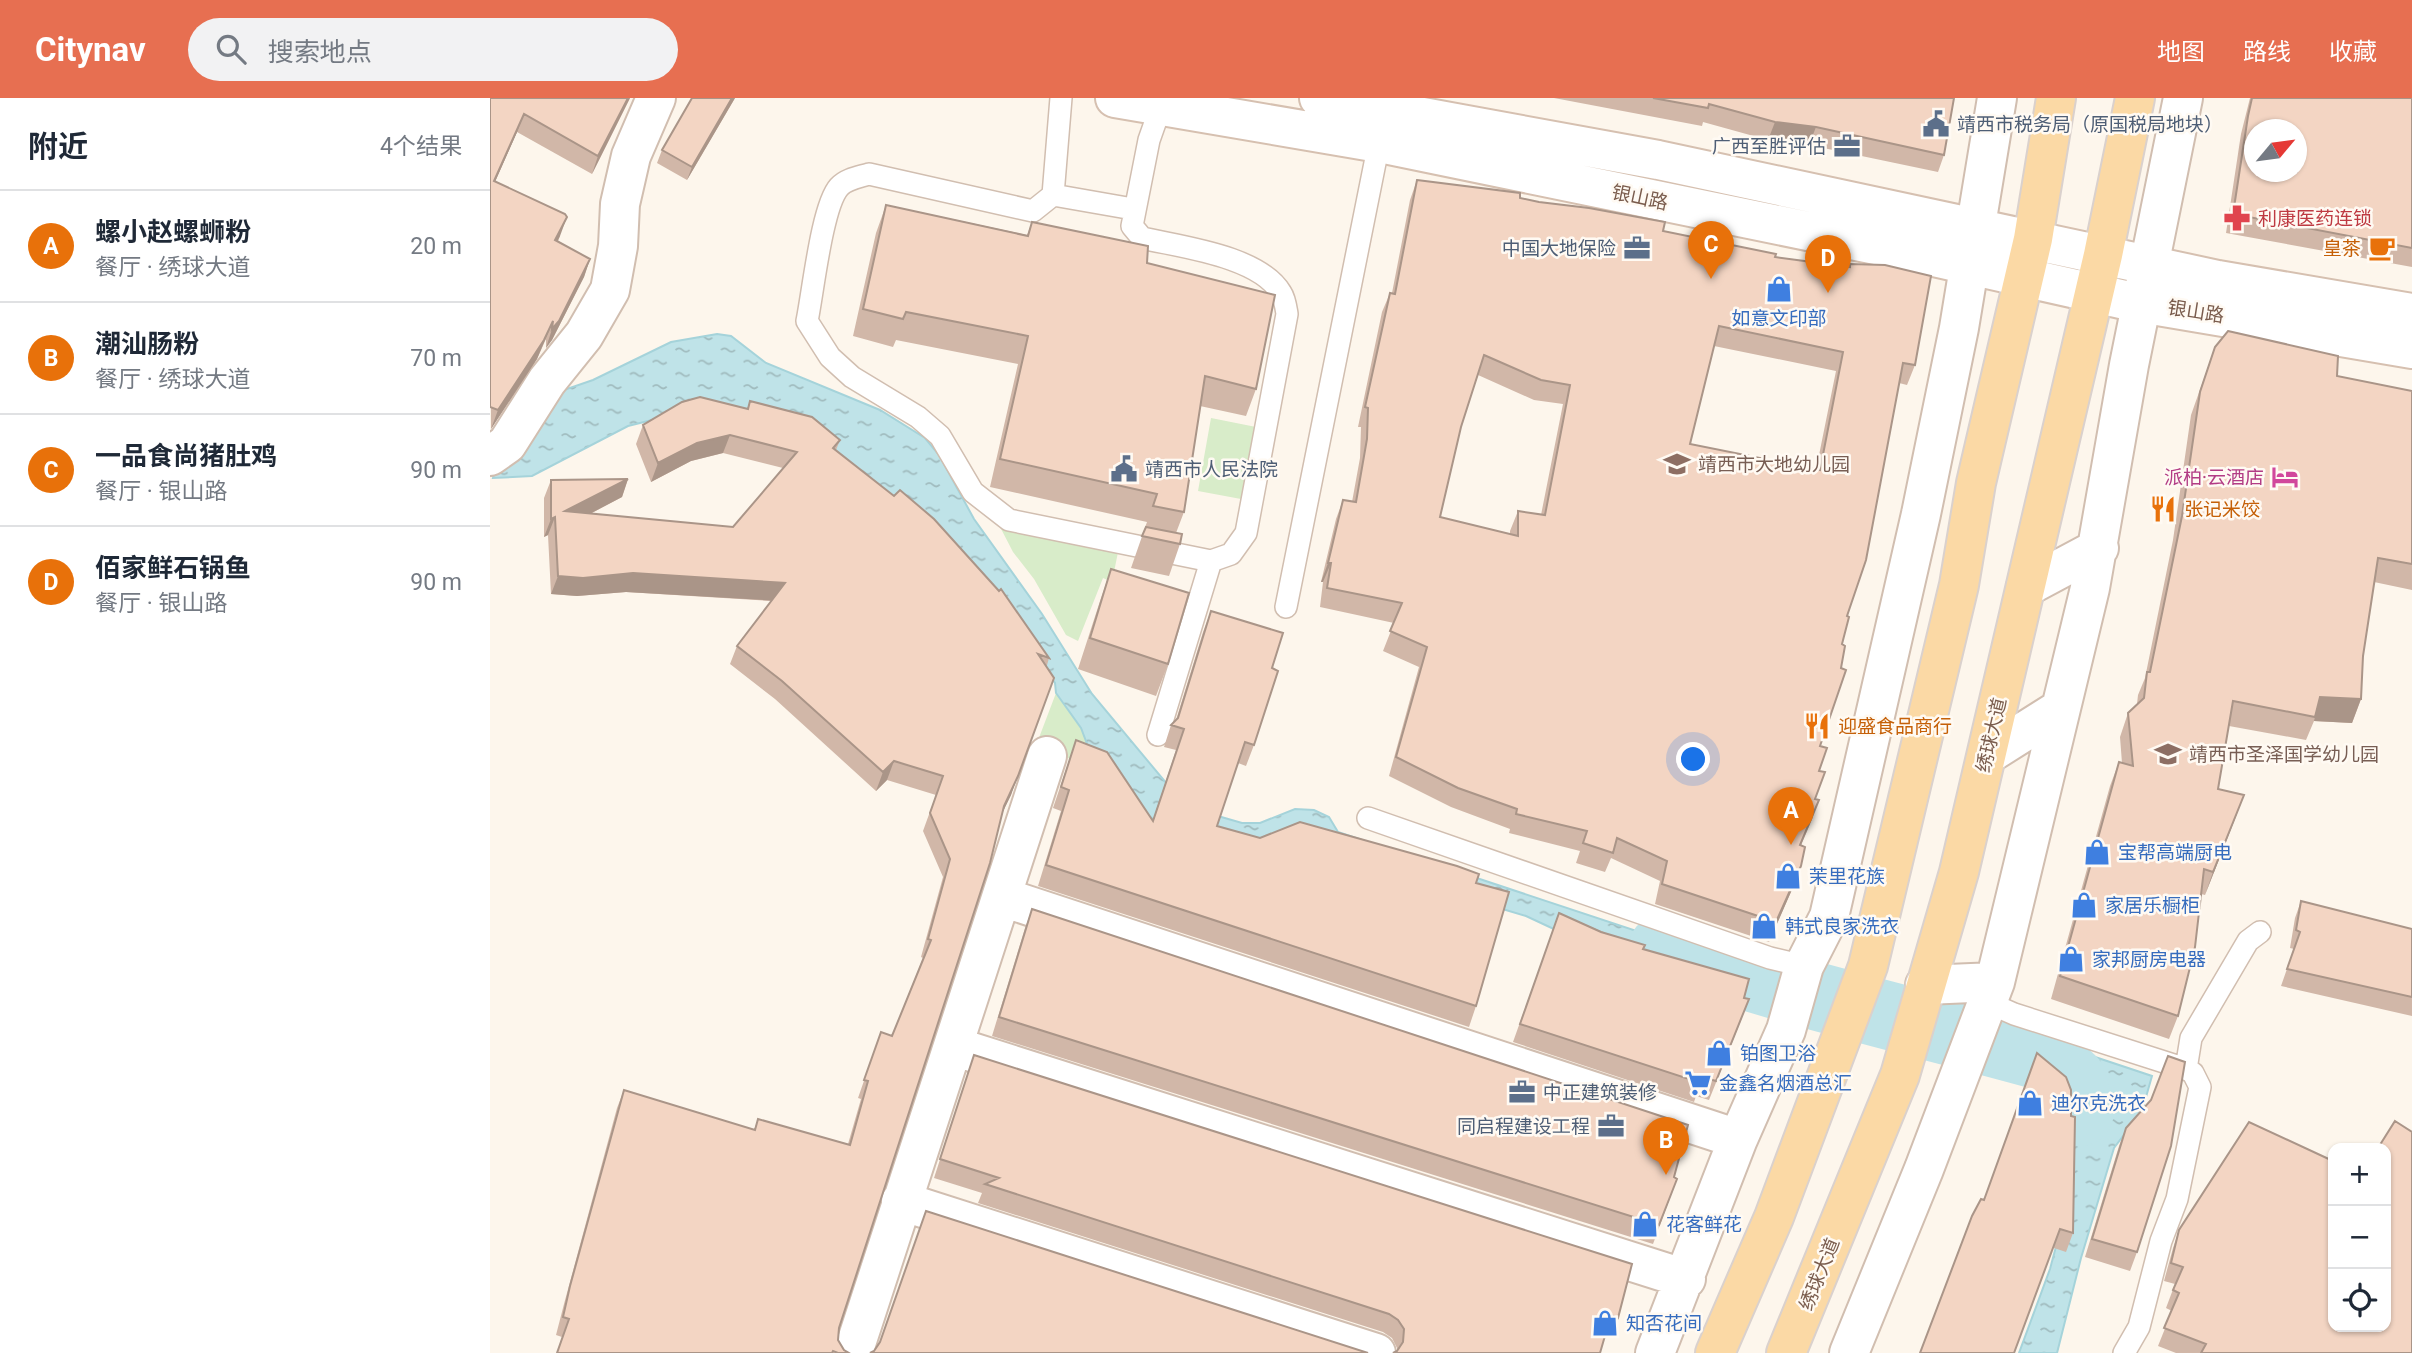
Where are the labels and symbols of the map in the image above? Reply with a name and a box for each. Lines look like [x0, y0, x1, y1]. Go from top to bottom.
public building icon: 靖西市税务局（原国税局地块） [1921, 109, 1951, 139]
place label: 靖西市税务局（原国税局地块） [1957, 113, 2223, 136]
north arrow [2244, 119, 2307, 182]
office icon: 广西至胜评估 [1832, 131, 1862, 161]
place label: 广西至胜评估 [1712, 135, 1826, 158]
street label: 银山路 [1610, 180, 1670, 215]
pharmacy icon: 利康医药连锁 [2222, 203, 2252, 233]
place label: 利康医药连锁 [2258, 207, 2372, 230]
pin: C [1688, 221, 1734, 279]
office icon: 中国大地保险 [1622, 233, 1652, 263]
cafe icon: 皇茶 [2367, 233, 2397, 263]
pin: D [1805, 235, 1851, 293]
place label: 中国大地保险 [1502, 237, 1616, 260]
place label: 皇茶 [2323, 237, 2361, 260]
shop icon: 如意文印部 [1764, 274, 1794, 304]
street label: 银山路 [2166, 296, 2226, 327]
place label: 如意文印部 [1731, 307, 1827, 330]
school or university icon: 靖西市大地幼儿园 [1662, 449, 1692, 479]
place label: 靖西市大地幼儿园 [1698, 453, 1850, 476]
public building icon: 靖西市人民法院 [1109, 454, 1139, 484]
place label: 靖西市人民法院 [1145, 458, 1278, 481]
hotel icon: 派柏·云酒店 [2270, 462, 2300, 492]
place label: 派柏·云酒店 [2164, 466, 2264, 489]
restaurant icon: 张记米饺 [2148, 494, 2178, 524]
place label: 张记米饺 [2184, 498, 2260, 521]
street label: 绣球大道 [1972, 695, 2011, 775]
restaurant icon: 迎盛食品商行 [1802, 711, 1832, 741]
place label: 迎盛食品商行 [1838, 715, 1952, 738]
school or university icon: 靖西市圣泽国学幼儿园 [2153, 739, 2183, 769]
your location [1676, 742, 1710, 776]
place label: 靖西市圣泽国学幼儿园 [2189, 743, 2379, 766]
pin: A [1768, 787, 1814, 845]
shop icon: 宝帮高端厨电 [2082, 837, 2112, 867]
place label: 宝帮高端厨电 [2118, 841, 2232, 864]
shop icon: 茉里花族 [1773, 861, 1803, 891]
place label: 茉里花族 [1809, 865, 1885, 888]
shop icon: 家居乐橱柜 [2069, 890, 2099, 920]
place label: 家居乐橱柜 [2105, 894, 2200, 917]
shop icon: 韩式良家洗衣 [1749, 911, 1779, 941]
place label: 韩式良家洗衣 [1785, 915, 1899, 938]
shop icon: 家邦厨房电器 [2056, 944, 2086, 974]
place label: 家邦厨房电器 [2092, 948, 2206, 971]
shop icon: 铂图卫浴 [1704, 1038, 1734, 1068]
place label: 铂图卫浴 [1740, 1042, 1816, 1065]
supermarket icon: 金鑫名烟酒总汇 [1683, 1068, 1713, 1098]
place label: 金鑫名烟酒总汇 [1719, 1072, 1852, 1095]
office icon: 中正建筑装修 [1507, 1077, 1537, 1107]
place label: 中正建筑装修 [1543, 1081, 1657, 1104]
shop icon: 迪尔克洗衣 [2015, 1088, 2045, 1118]
place label: 迪尔克洗衣 [2051, 1092, 2146, 1115]
office icon: 同启程建设工程 [1596, 1111, 1626, 1141]
place label: 同启程建设工程 [1457, 1115, 1590, 1138]
pin: B [1643, 1117, 1689, 1175]
shop icon: 花客鲜花 [1630, 1209, 1660, 1239]
place label: 花客鲜花 [1666, 1213, 1742, 1236]
street label: 绣球大道 [1795, 1235, 1844, 1314]
shop icon: 知否花间 [1590, 1308, 1620, 1338]
place label: 知否花间 [1626, 1312, 1702, 1335]

